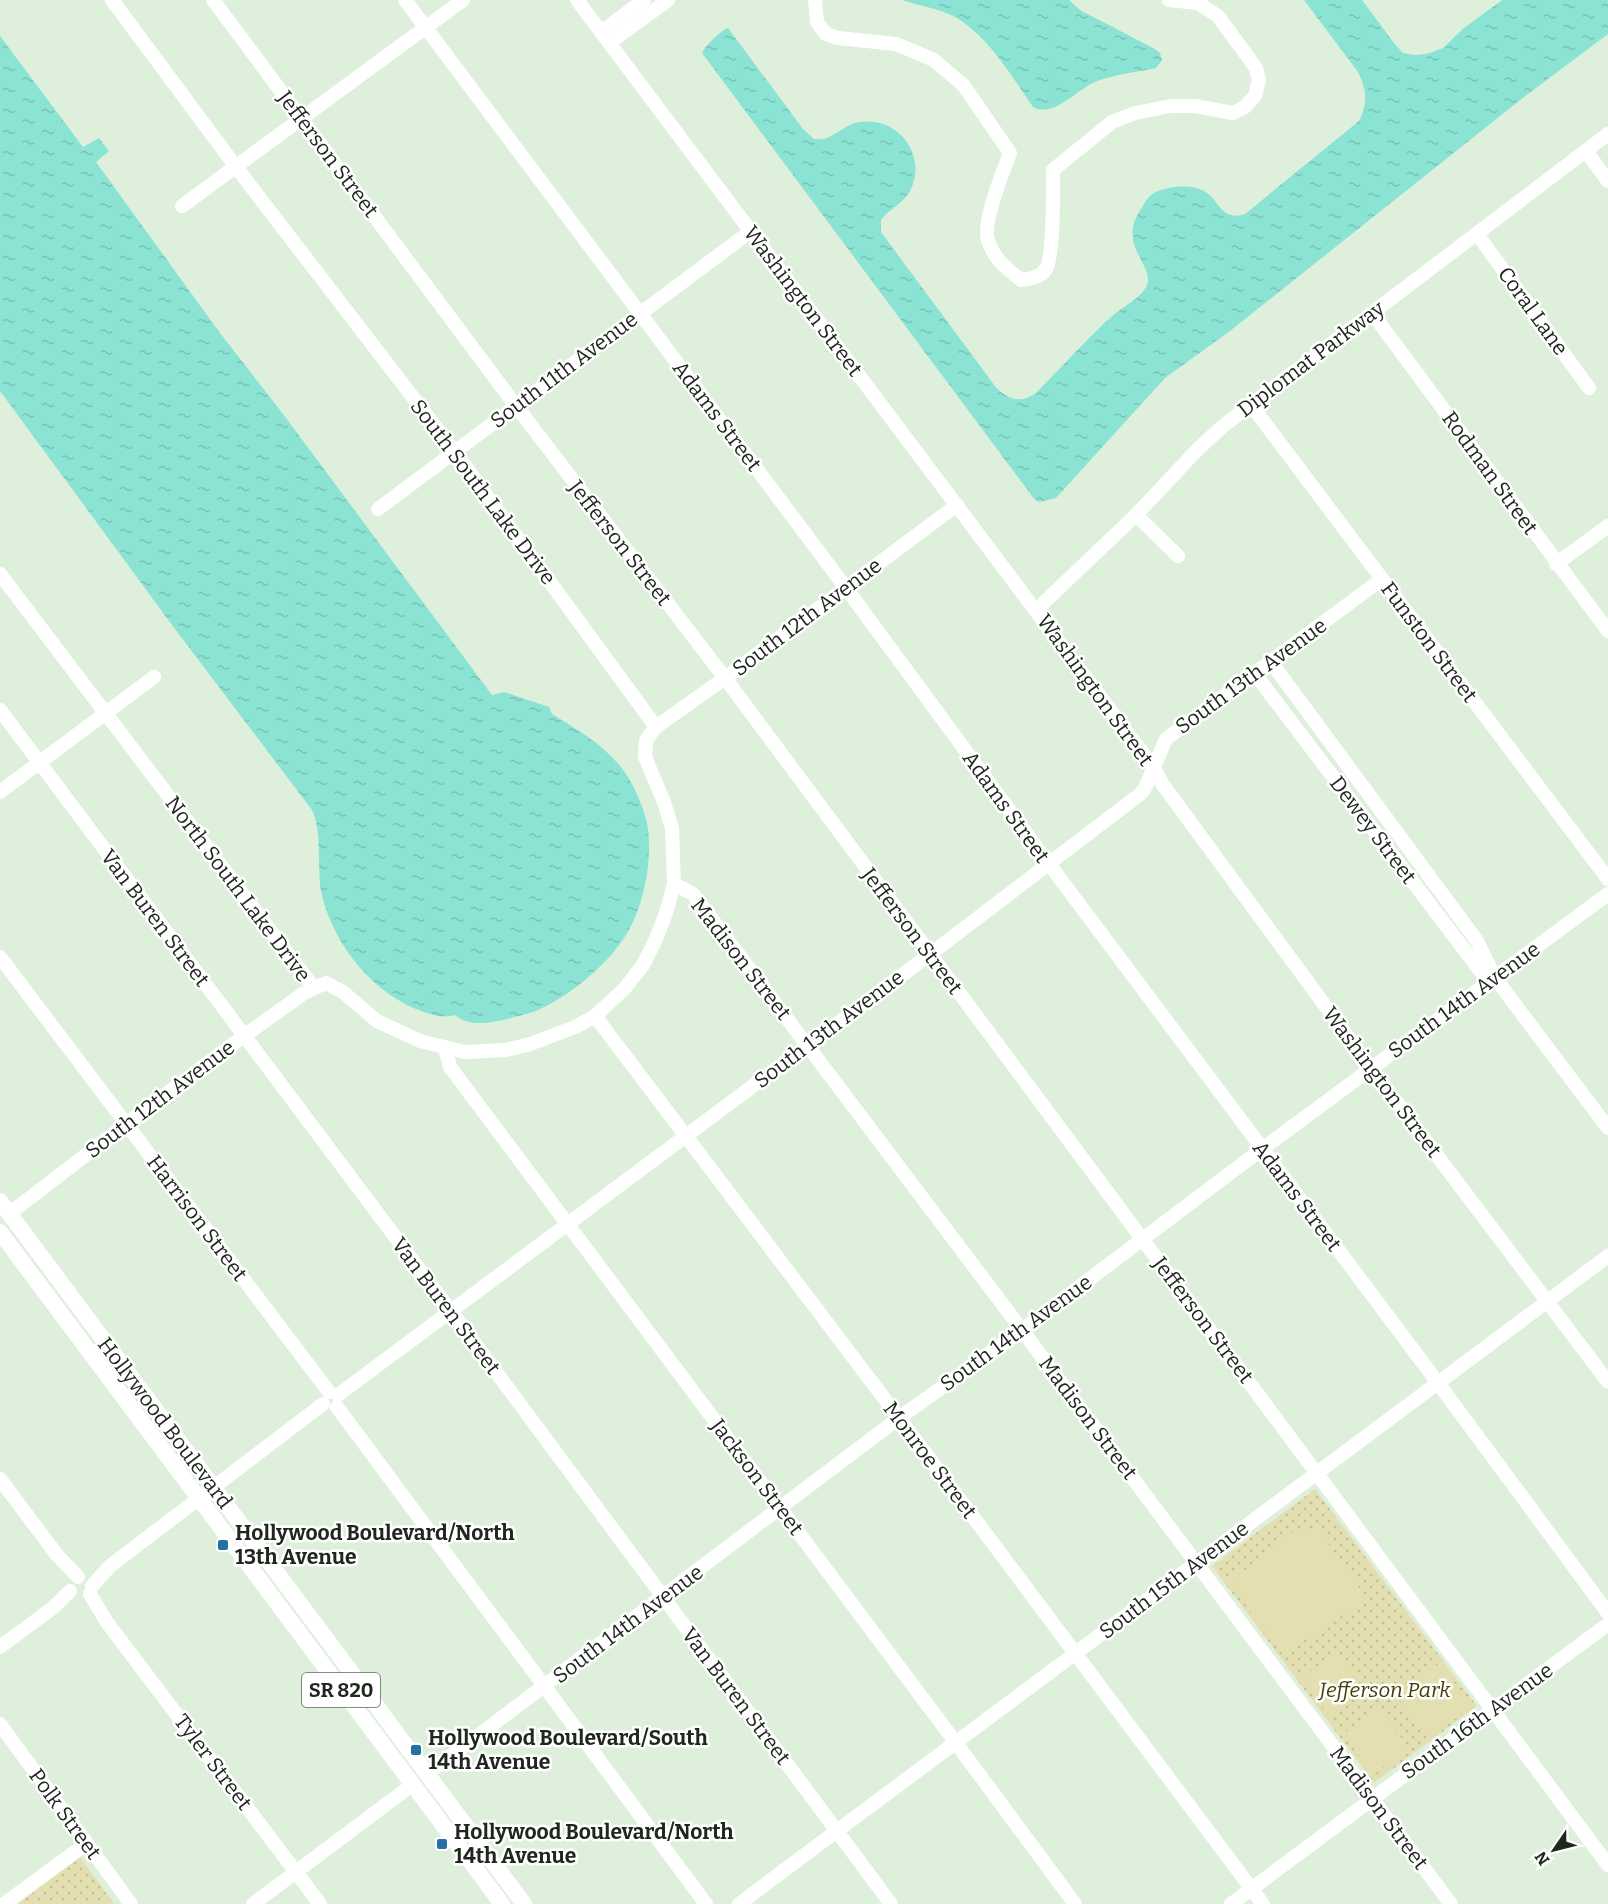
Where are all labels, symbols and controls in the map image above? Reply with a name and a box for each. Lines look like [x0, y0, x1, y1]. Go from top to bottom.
street label: Jefferson Street [271, 85, 384, 223]
street label: Washington Street [738, 221, 868, 382]
street label: Coral Lane [1492, 262, 1574, 360]
street label: Diplomat Parkway [1232, 295, 1390, 423]
street label: South 11th Avenue [485, 306, 643, 434]
street label: Adams Street [667, 356, 767, 477]
street label: South South Lake Drive [405, 394, 561, 590]
street label: Rodman Street [1437, 406, 1544, 540]
street label: Jefferson Street [562, 474, 677, 611]
street label: South 12th Avenue [727, 552, 887, 682]
street label: Funston Street [1375, 577, 1483, 708]
street label: Washington Street [1031, 609, 1159, 771]
street label: South 13th Avenue [1170, 612, 1332, 740]
street label: Adams Street [957, 746, 1055, 868]
street label: Dewey Street [1324, 771, 1422, 889]
street label: North South Lake Drive [160, 791, 316, 987]
street label: Van Buren Street [95, 844, 215, 992]
street label: Jefferson Street [855, 862, 968, 1000]
street label: Madison Street [685, 893, 797, 1025]
street label: South 14th Avenue [1383, 936, 1545, 1064]
street label: South 13th Avenue [749, 964, 909, 1094]
street label: Washington Street [1317, 1002, 1447, 1163]
street label: South 12th Avenue [80, 1034, 240, 1164]
street label: Adams Street [1247, 1136, 1347, 1257]
street label: Harrison Street [141, 1150, 253, 1286]
street label: Van Buren Street [386, 1232, 506, 1380]
street label: Jefferson Street [1146, 1251, 1259, 1389]
street label: South 14th Avenue [935, 1269, 1097, 1397]
street label: Hollywood Boulevard [92, 1332, 238, 1514]
street label: Madison Street [1033, 1351, 1143, 1485]
street label: Monroe Street [878, 1396, 983, 1524]
street label: Jackson Street [704, 1413, 809, 1540]
street label: South 15th Avenue [1094, 1515, 1254, 1645]
place label: Hollywood Boulevard/North 13th Avenue [235, 1520, 515, 1570]
marker: Hollywood Boulevard/North 13th Avenue [216, 1538, 230, 1552]
street label: South 14th Avenue [548, 1559, 708, 1689]
street label: Van Buren Street [676, 1622, 796, 1770]
street label: South 16th Avenue [1396, 1657, 1558, 1785]
road number: SR 820 [302, 1673, 380, 1707]
park label: Jefferson Park [1317, 1677, 1451, 1703]
street label: Tyler Street [169, 1709, 258, 1815]
place label: Hollywood Boulevard/South 14th Avenue [428, 1725, 709, 1775]
street label: Madison Street [1324, 1741, 1434, 1875]
marker: Hollywood Boulevard/South 14th Avenue [409, 1743, 423, 1757]
street label: Polk Street [23, 1764, 107, 1865]
place label: Hollywood Boulevard/North 14th Avenue [454, 1819, 734, 1869]
north arrow [1524, 1820, 1584, 1880]
marker: Hollywood Boulevard/North 14th Avenue [435, 1837, 449, 1851]
text: N [1531, 1848, 1553, 1869]

